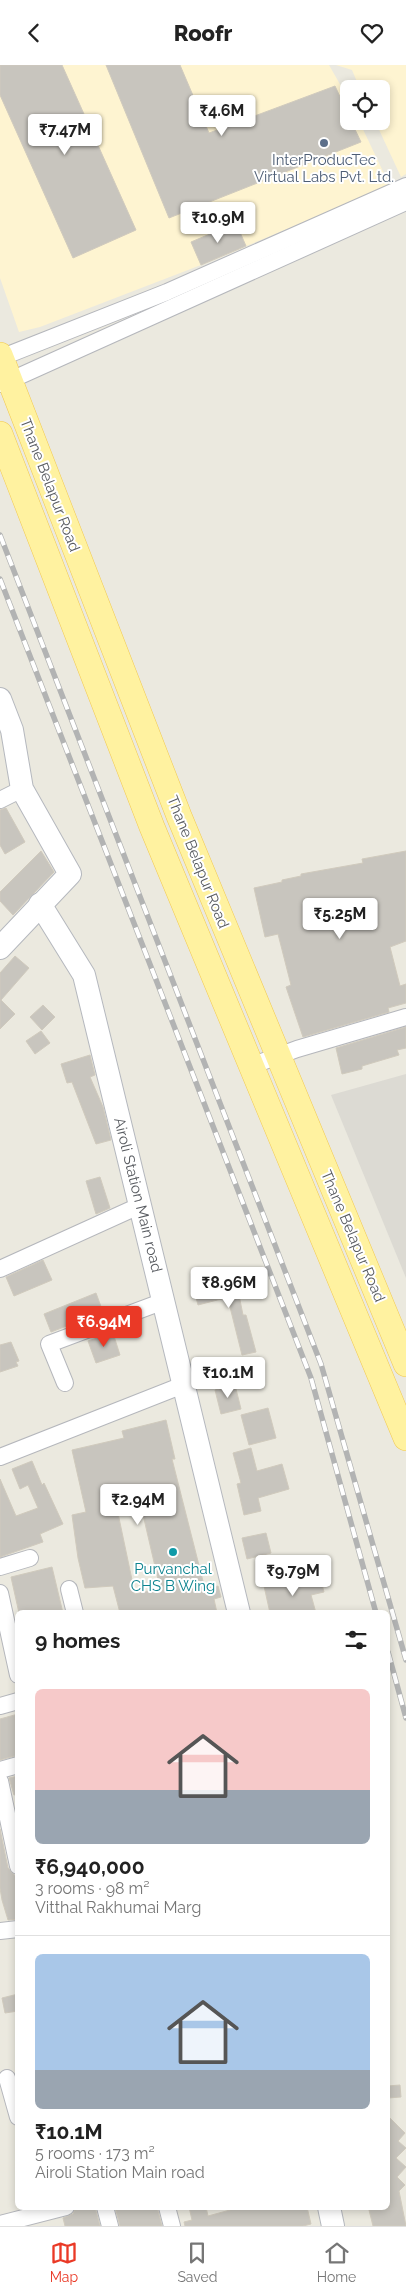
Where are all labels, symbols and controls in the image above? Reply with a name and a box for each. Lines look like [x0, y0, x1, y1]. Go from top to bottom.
icon: back [20, 19, 48, 47]
icon: heart [358, 19, 386, 47]
text: Roofr [174, 20, 232, 46]
map controls [340, 80, 390, 130]
button: locate [340, 80, 390, 130]
pin: ₹4.6M [187, 95, 257, 137]
text: ₹4.6M [200, 101, 244, 120]
pin: ₹7.47M [24, 113, 106, 156]
text: ₹7.47M [39, 120, 91, 139]
marker: InterProducTec Virtual Labs Pvt. Ltd. [318, 137, 330, 149]
place label: InterProducTec Virtual Labs Pvt. Ltd. [254, 151, 394, 186]
pin: ₹10.9M [177, 201, 259, 244]
text: ₹10.9M [191, 208, 245, 227]
street label: Thane Belapur Road [16, 416, 84, 554]
street label: Thane Belapur Road [163, 793, 233, 931]
pin: ₹5.25M [299, 897, 381, 940]
text: ₹5.25M [314, 904, 366, 923]
street label: Airoli Station Main road [110, 1116, 166, 1274]
street label: Thane Belapur Road [317, 1167, 389, 1305]
pin: ₹8.96M [188, 1267, 270, 1309]
text: ₹8.96M [202, 1273, 256, 1292]
pin: ₹6.94M [63, 1305, 145, 1348]
text: ₹6.94M [77, 1312, 131, 1331]
pin: ₹10.1M [187, 1357, 269, 1399]
text: ₹10.1M [202, 1363, 254, 1382]
pin: ₹2.94M [97, 1483, 179, 1526]
text: ₹2.94M [111, 1490, 165, 1509]
marker: Purvanchal CHS B Wing [167, 1546, 179, 1558]
pin: ₹9.79M [252, 1555, 334, 1597]
place label: Purvanchal CHS B Wing [131, 1560, 215, 1595]
text: ₹9.79M [266, 1561, 320, 1580]
icon: filters [342, 1626, 370, 1654]
text: 9 homes [35, 1628, 120, 1653]
icon: home [158, 1721, 248, 1811]
text: ₹6,940,000 [35, 1854, 145, 1879]
text: 3 rooms · 98 m² [35, 1879, 150, 1898]
text: Vitthal Rakhumai Marg [35, 1898, 201, 1917]
icon: home [158, 1987, 248, 2077]
text: ₹10.1M [35, 2119, 103, 2144]
text: 5 rooms · 173 m² [35, 2144, 155, 2163]
text: Airoli Station Main road [35, 2163, 205, 2182]
tab: Map [50, 2239, 78, 2285]
tab: Saved [177, 2239, 217, 2285]
tab: Home [317, 2239, 356, 2285]

